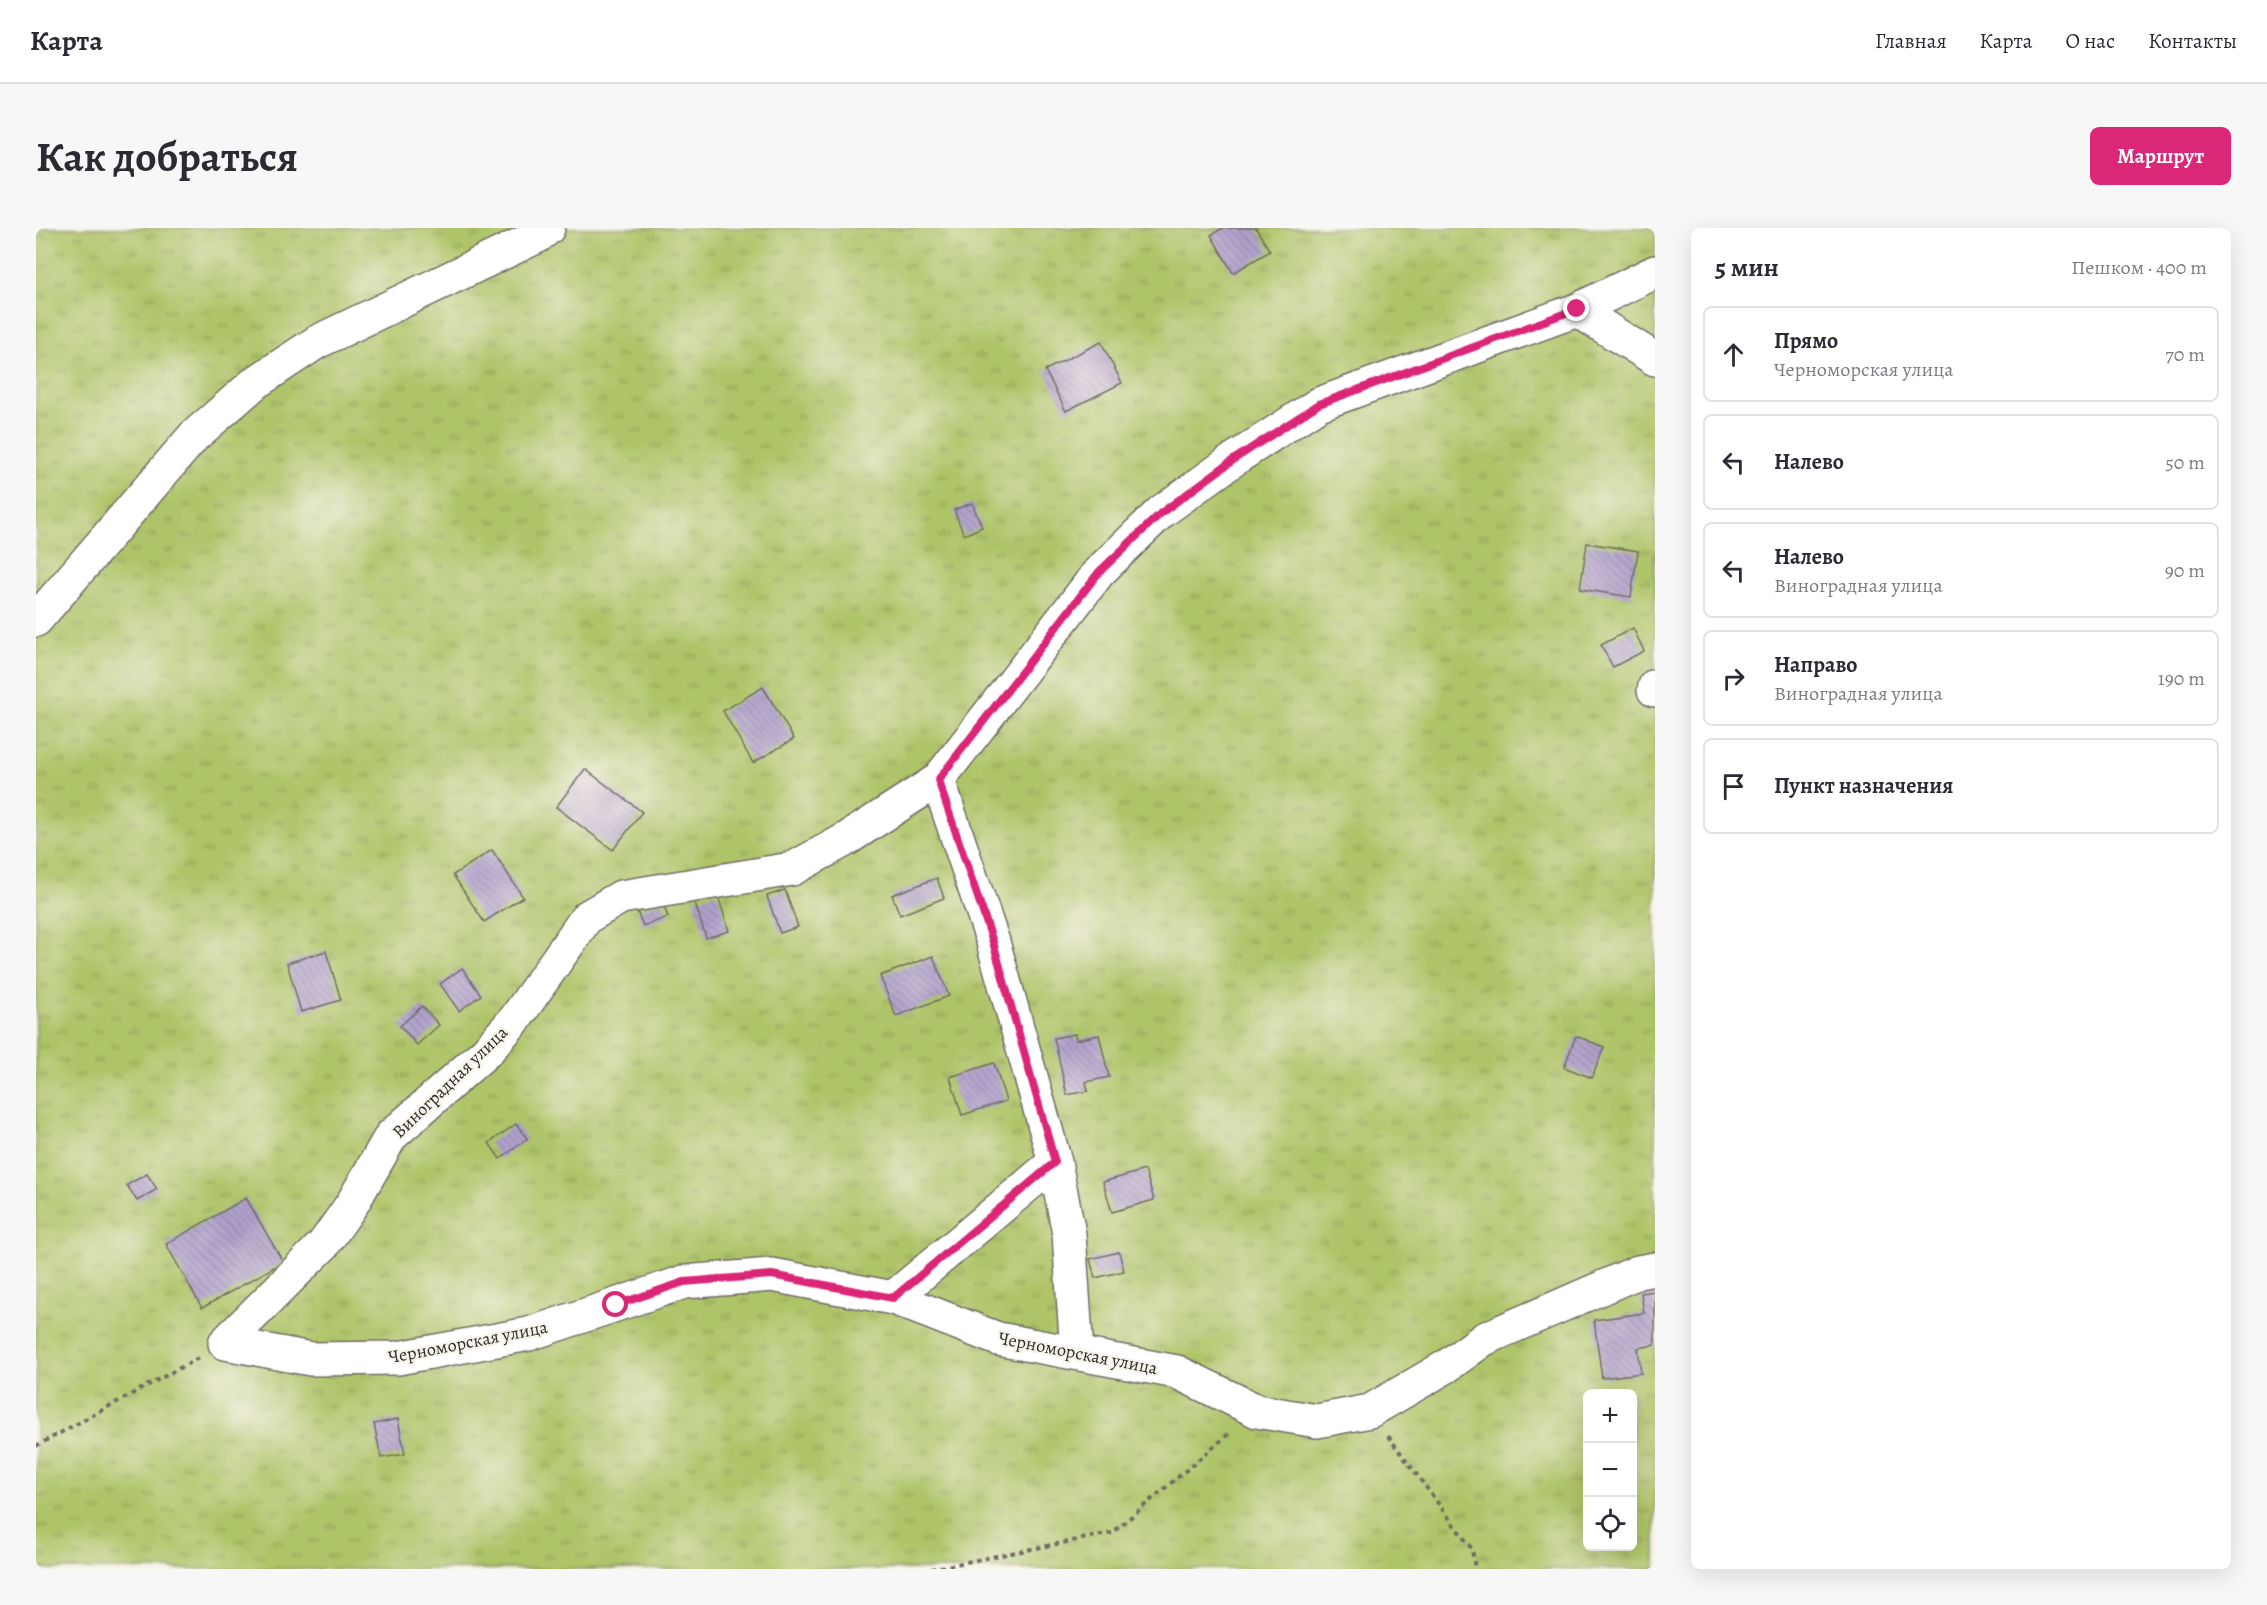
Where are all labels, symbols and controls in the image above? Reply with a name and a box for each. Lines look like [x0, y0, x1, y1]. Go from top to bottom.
text: Карта [30, 22, 103, 60]
text: Главная [1875, 27, 1947, 55]
text: Карта [1980, 27, 2032, 55]
text: О нас [2065, 27, 2115, 55]
text: Контакты [2148, 27, 2237, 55]
button: Маршрут [2090, 127, 2231, 185]
text: Как добраться [36, 128, 298, 185]
text: 5 мин [1715, 250, 1779, 285]
text: Пешком · 400 m [2071, 254, 2207, 281]
route end [1563, 295, 1589, 321]
text: Прямо [1774, 326, 1838, 356]
icon: ahead [1717, 338, 1750, 371]
text: 70 m [2165, 341, 2205, 368]
text: Черноморская улица [1774, 356, 1954, 383]
icon: left [1717, 446, 1750, 479]
text: Налево [1774, 447, 1844, 477]
text: 50 m [2165, 449, 2205, 476]
text: Налево [1774, 542, 1844, 572]
icon: left [1717, 554, 1750, 587]
text: 90 m [2165, 557, 2205, 584]
text: Виноградная улица [1774, 572, 1943, 599]
text: Направо [1774, 650, 1857, 680]
icon: right [1717, 662, 1750, 695]
text: 190 m [2158, 665, 2205, 692]
text: Виноградная улица [1774, 680, 1943, 707]
icon: arrive [1717, 770, 1750, 803]
text: Пункт назначения [1774, 771, 1953, 801]
street label: Виноградная улица [387, 1020, 513, 1143]
route start [602, 1291, 628, 1317]
street label: Черноморская улица [386, 1315, 550, 1369]
street label: Черноморская улица [996, 1326, 1160, 1380]
map controls [1583, 1389, 1637, 1551]
button: + [1583, 1389, 1637, 1443]
button: − [1583, 1443, 1637, 1497]
button: locate [1583, 1497, 1637, 1551]

